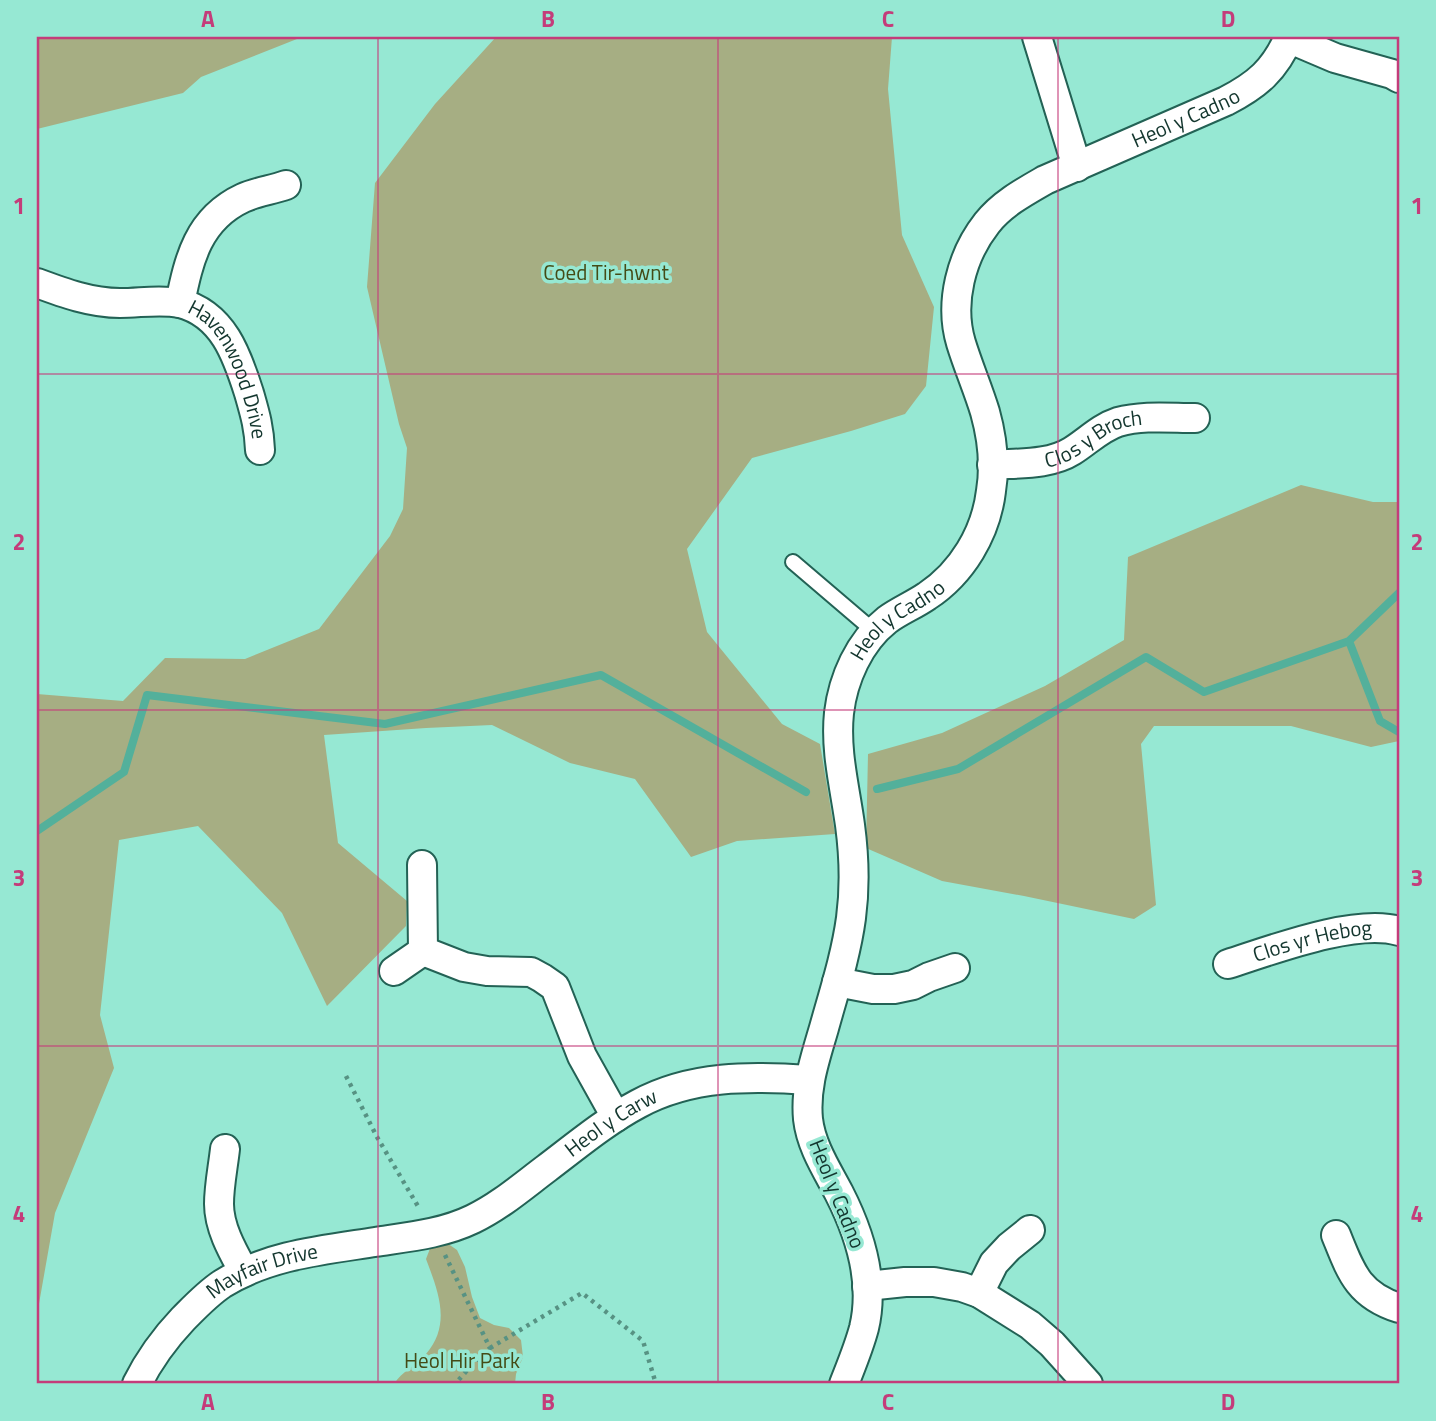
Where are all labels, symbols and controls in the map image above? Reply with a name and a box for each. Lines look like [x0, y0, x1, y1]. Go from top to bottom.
text: A [201, 1, 215, 36]
text: B [541, 1, 555, 36]
text: C [882, 1, 894, 36]
text: D [1221, 1, 1235, 36]
street label: Heol y Cadno [1126, 79, 1246, 155]
text: 1 [13, 188, 25, 223]
text: 1 [1411, 188, 1423, 223]
park label: Coed Tir-hwnt [543, 256, 669, 288]
street label: Havenwood Drive [183, 291, 276, 441]
street label: Clos y Broch [1041, 401, 1144, 476]
text: 2 [13, 524, 25, 559]
text: 2 [1411, 524, 1423, 559]
street label: Heol y Cadno [841, 571, 952, 666]
text: 3 [13, 860, 25, 895]
text: 3 [1411, 860, 1423, 895]
street label: Clos yr Hebog [1248, 911, 1373, 970]
street label: Heol y Carw [557, 1080, 662, 1164]
street label: Heol y Cadno [801, 1134, 874, 1253]
text: 4 [13, 1196, 25, 1231]
text: 4 [1411, 1196, 1423, 1231]
street label: Mayfair Drive [198, 1234, 320, 1306]
park label: Heol Hir Park [404, 1344, 520, 1376]
text: A [201, 1384, 215, 1419]
text: B [541, 1384, 555, 1419]
text: C [882, 1384, 894, 1419]
text: D [1221, 1384, 1235, 1419]

